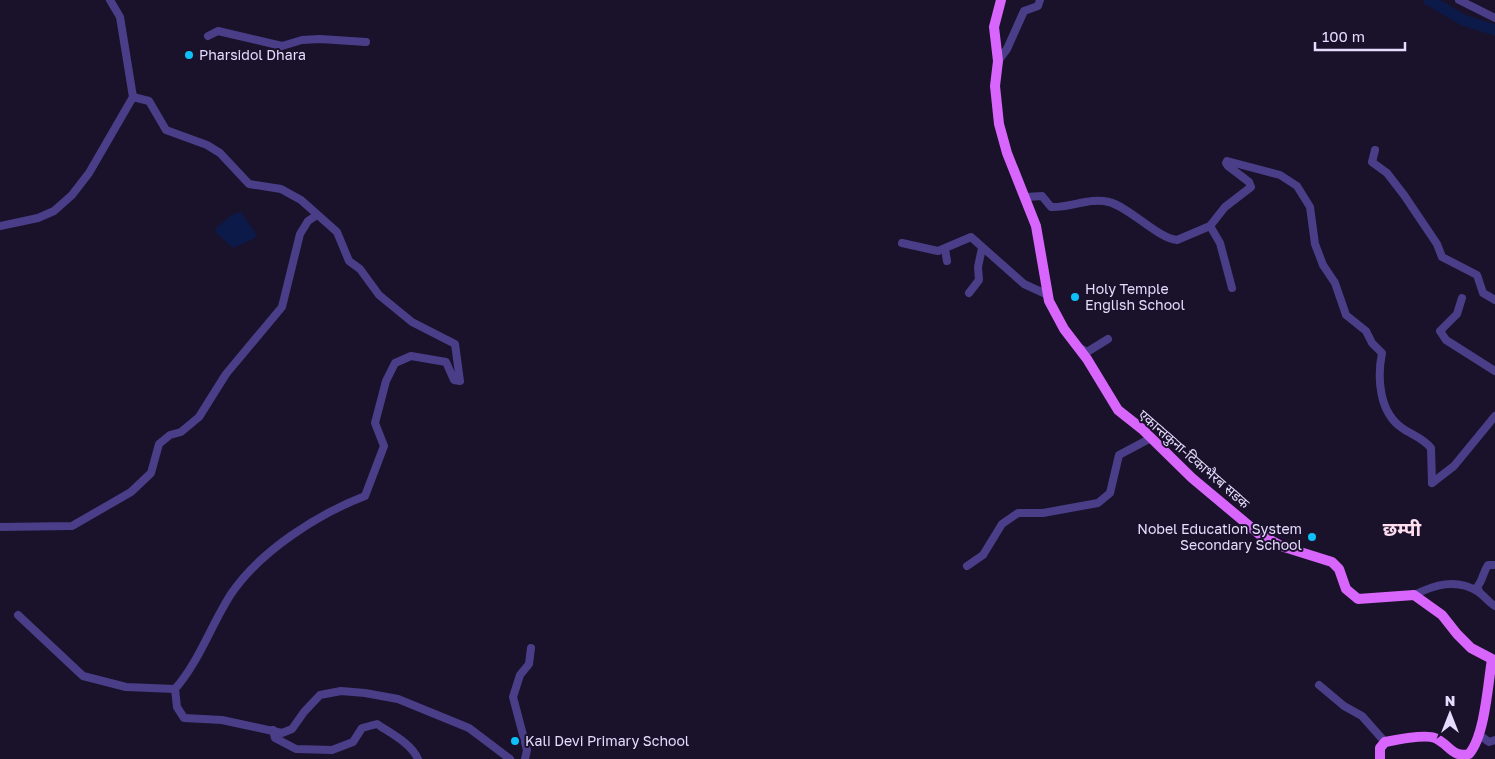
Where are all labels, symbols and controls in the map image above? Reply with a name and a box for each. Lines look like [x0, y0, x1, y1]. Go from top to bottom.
scale bar [1315, 20, 1405, 52]
text: 100 m [1322, 27, 1365, 45]
place label: Pharsidol Dhara [199, 46, 306, 63]
marker: Pharsidol Dhara [183, 49, 195, 61]
place label: Holy Temple English School [1085, 280, 1185, 313]
marker: Holy Temple English School [1069, 291, 1081, 303]
street label: एकान्तकुना-टिकाभैरब सडक [1134, 406, 1254, 513]
district label: छम्पी [1383, 517, 1422, 540]
place label: Nobel Education System Secondary School [1137, 520, 1302, 553]
marker: Nobel Education System Secondary School [1306, 531, 1318, 543]
north arrow [1425, 689, 1475, 739]
text: N [1445, 692, 1455, 709]
place label: Kali Devi Primary School [525, 732, 689, 749]
marker: Kali Devi Primary School [509, 735, 521, 747]

